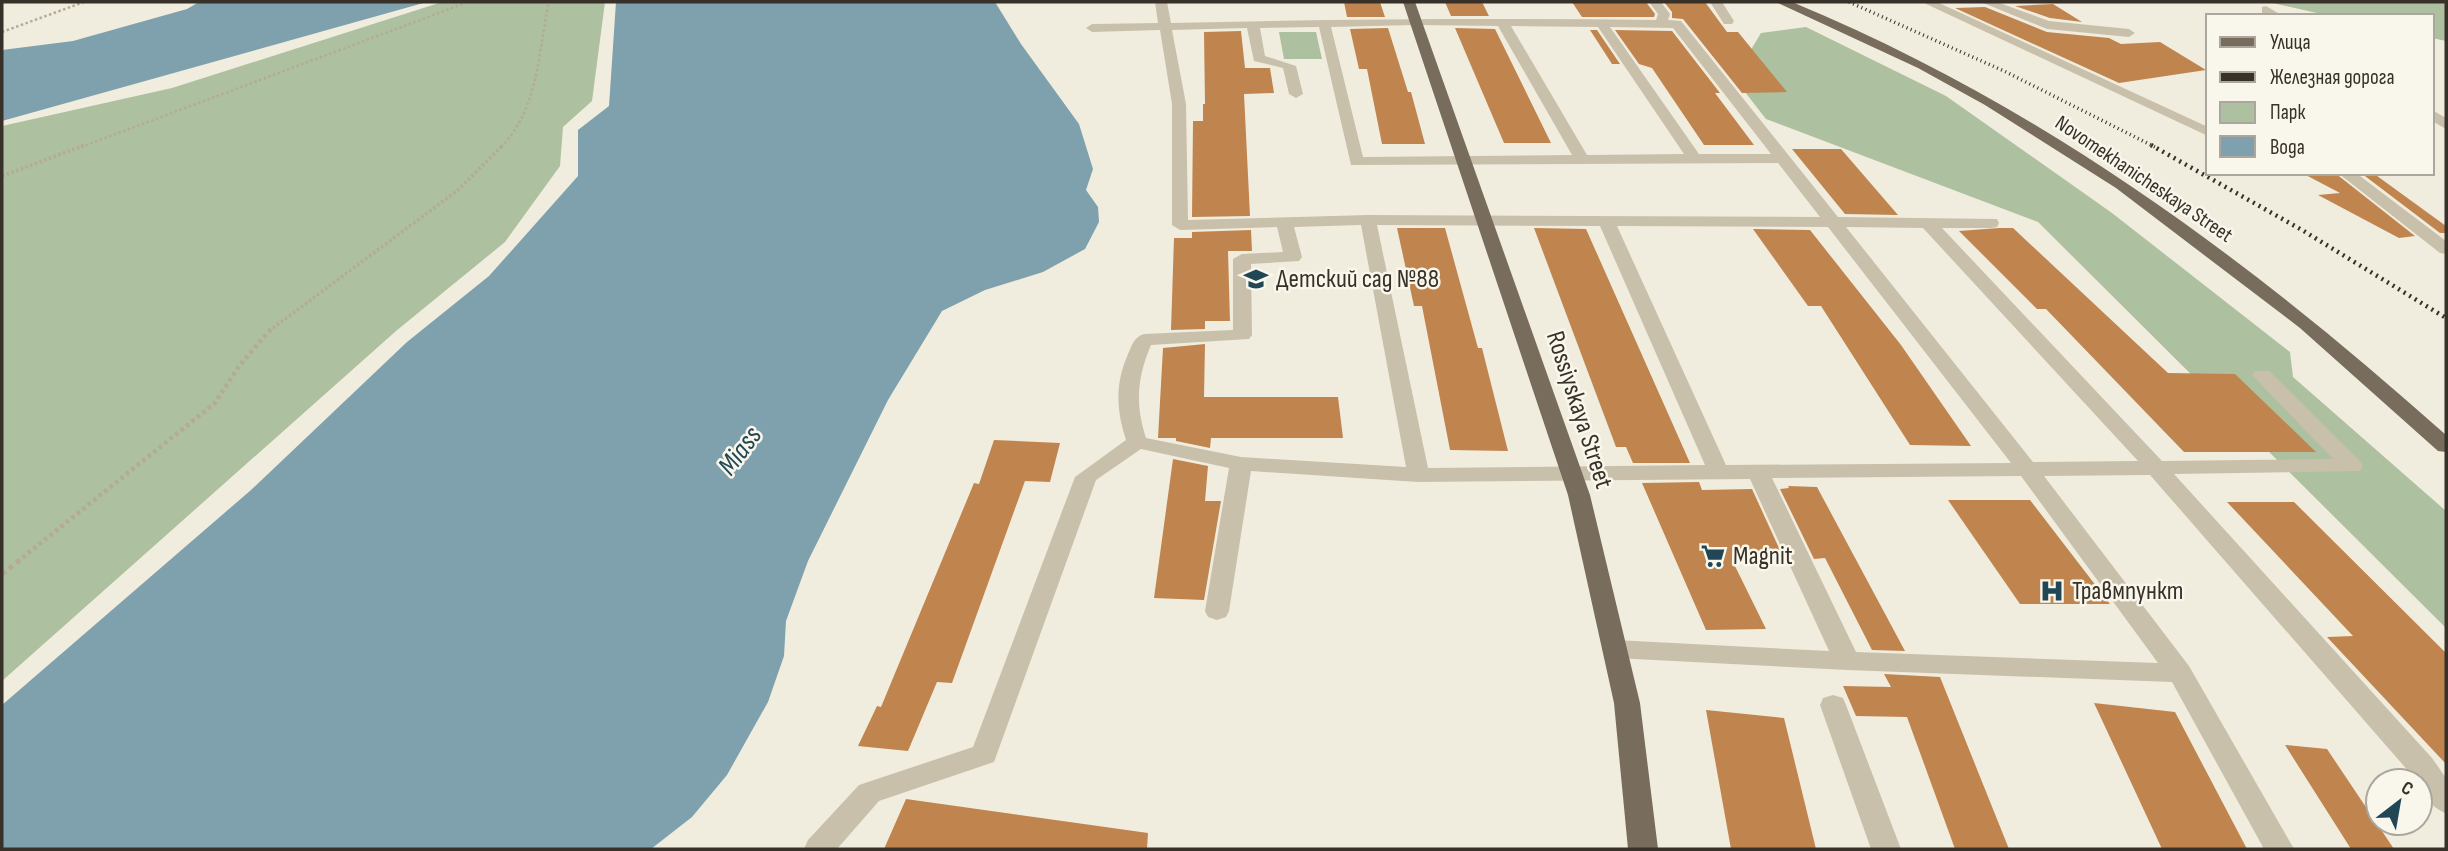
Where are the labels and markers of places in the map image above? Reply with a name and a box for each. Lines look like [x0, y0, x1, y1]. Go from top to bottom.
place label: Детский сад №88 [1276, 264, 1439, 295]
school or university icon: Детский сад №88 [1242, 265, 1270, 293]
place label: Magnit [1733, 541, 1793, 572]
supermarket icon: Magnit [1699, 542, 1727, 570]
place label: Травмпункт [2072, 576, 2183, 607]
hospital icon: Травмпункт [2038, 577, 2066, 605]

